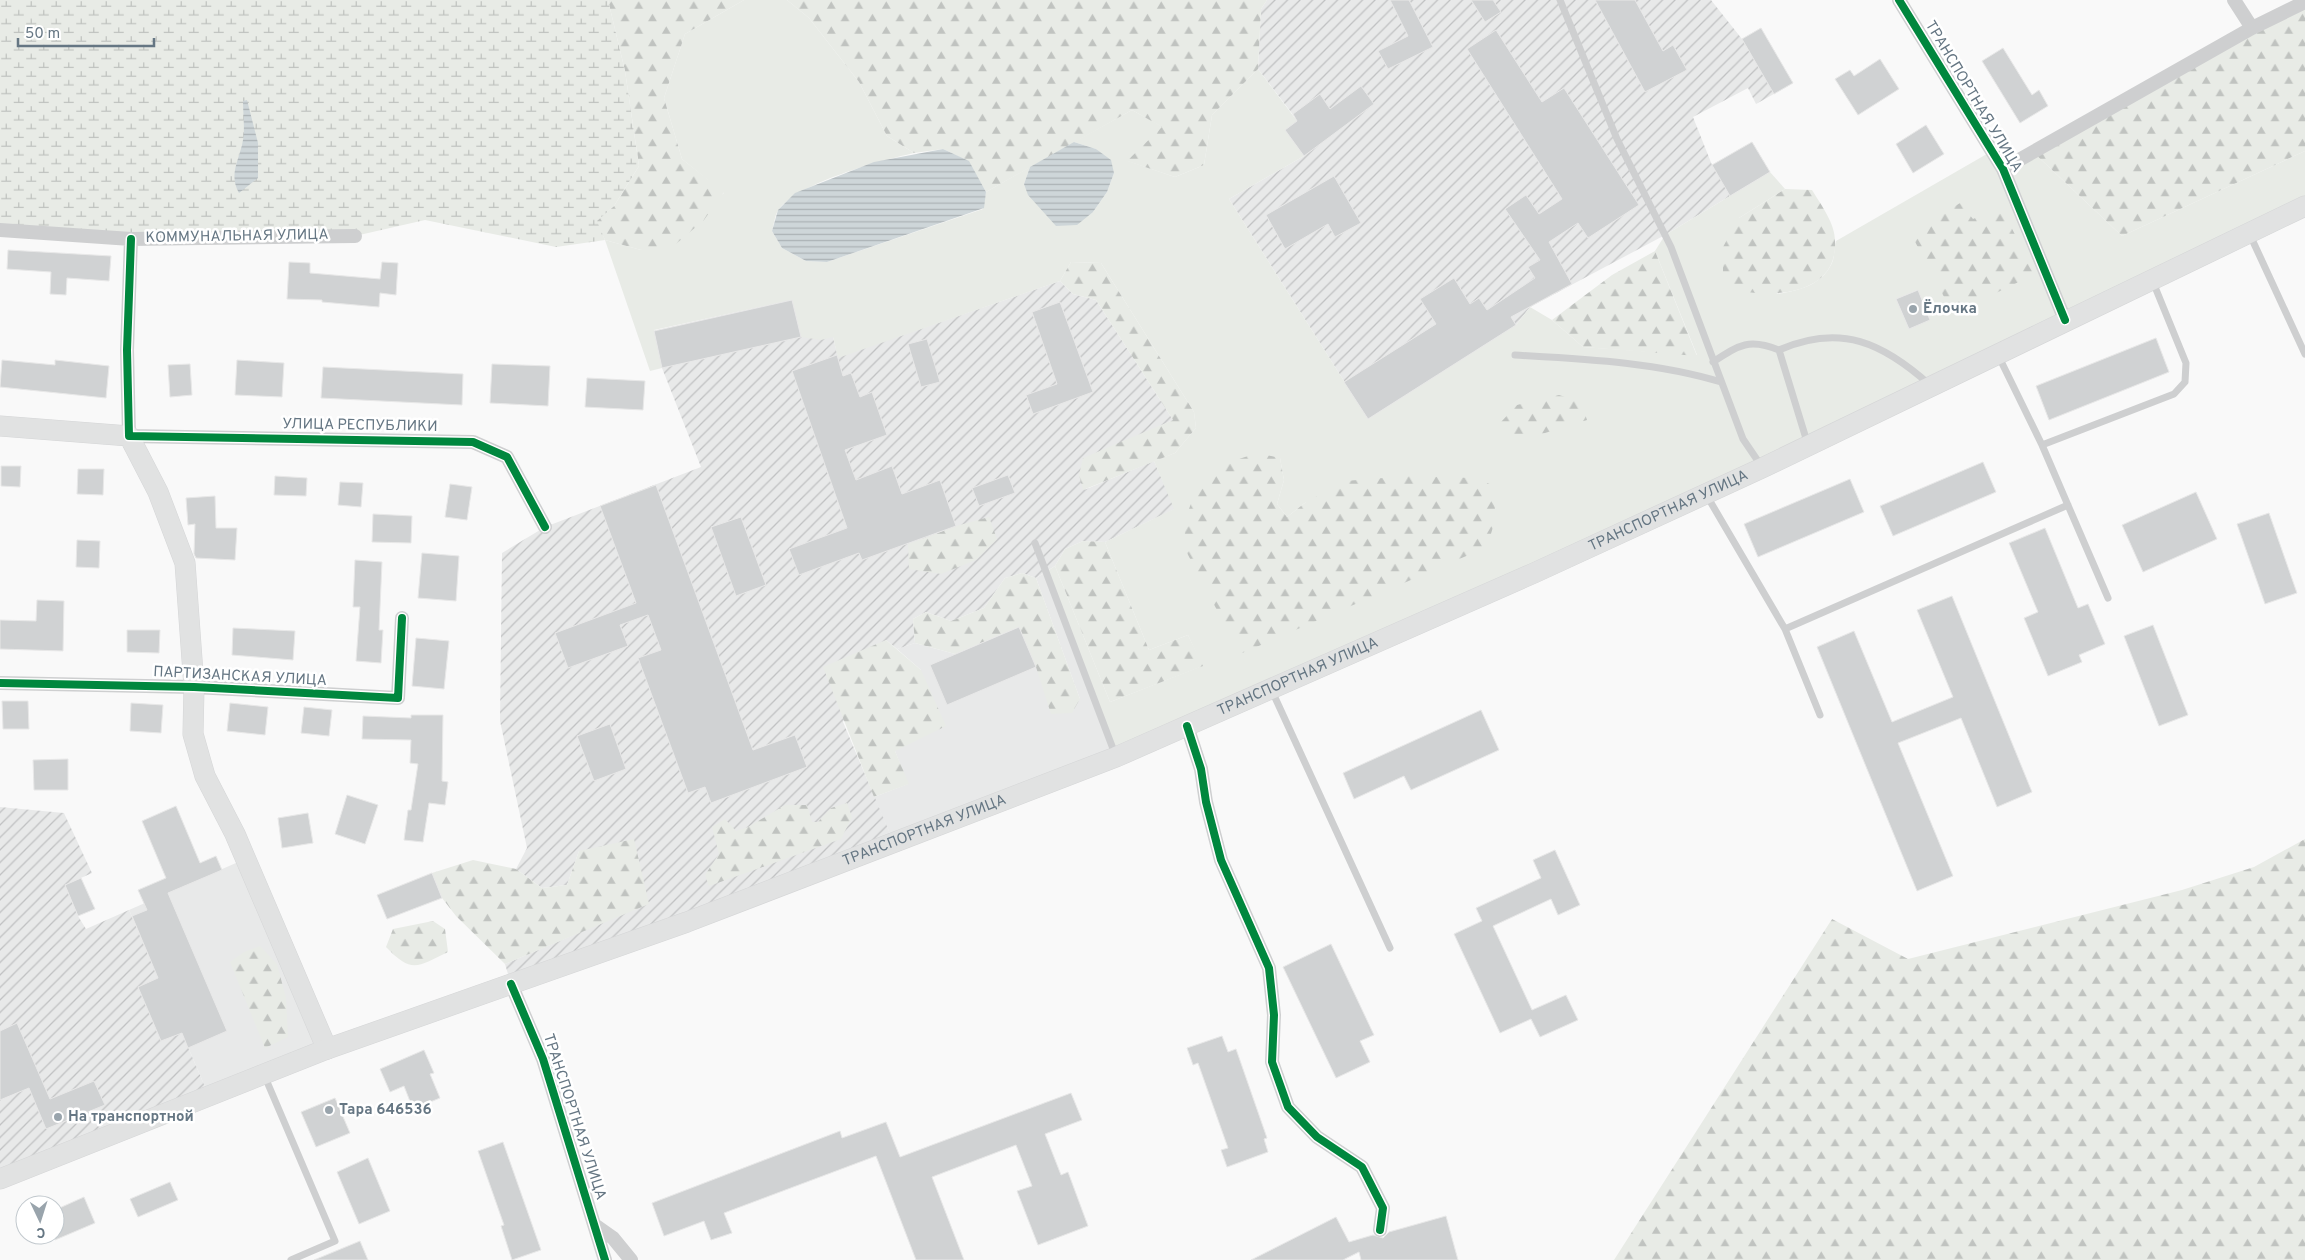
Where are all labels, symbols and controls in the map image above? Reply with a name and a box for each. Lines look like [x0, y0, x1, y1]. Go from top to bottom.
scale bar [18, 15, 154, 47]
street label: ТРАНСПОРТНАЯ УЛИЦА [1920, 18, 2026, 176]
text: 50 m [25, 25, 60, 44]
street label: КОММУНАЛЬНАЯ УЛИЦА [145, 226, 329, 248]
place label: Ёлочка [1923, 299, 1977, 319]
marker: Ёлочка [1907, 303, 1919, 315]
street label: УЛИЦА РЕСПУБЛИКИ [282, 415, 438, 437]
street label: ТРАНСПОРТНАЯ УЛИЦА [1586, 466, 1751, 556]
street label: ТРАНСПОРТНАЯ УЛИЦА [1214, 633, 1381, 721]
street label: ПАРТИЗАНСКАЯ УЛИЦА [153, 663, 327, 691]
street label: ТРАНСПОРТНАЯ УЛИЦА [840, 791, 1009, 871]
street label: ТРАНСПОРТНАЯ УЛИЦА [538, 1031, 610, 1203]
place label: Тара 646536 [339, 1101, 432, 1120]
marker: Тара 646536 [323, 1104, 335, 1116]
place label: На транспортной [68, 1108, 194, 1127]
marker: На транспортной [52, 1111, 64, 1123]
north arrow [15, 1195, 65, 1245]
text: С [36, 1223, 46, 1240]

